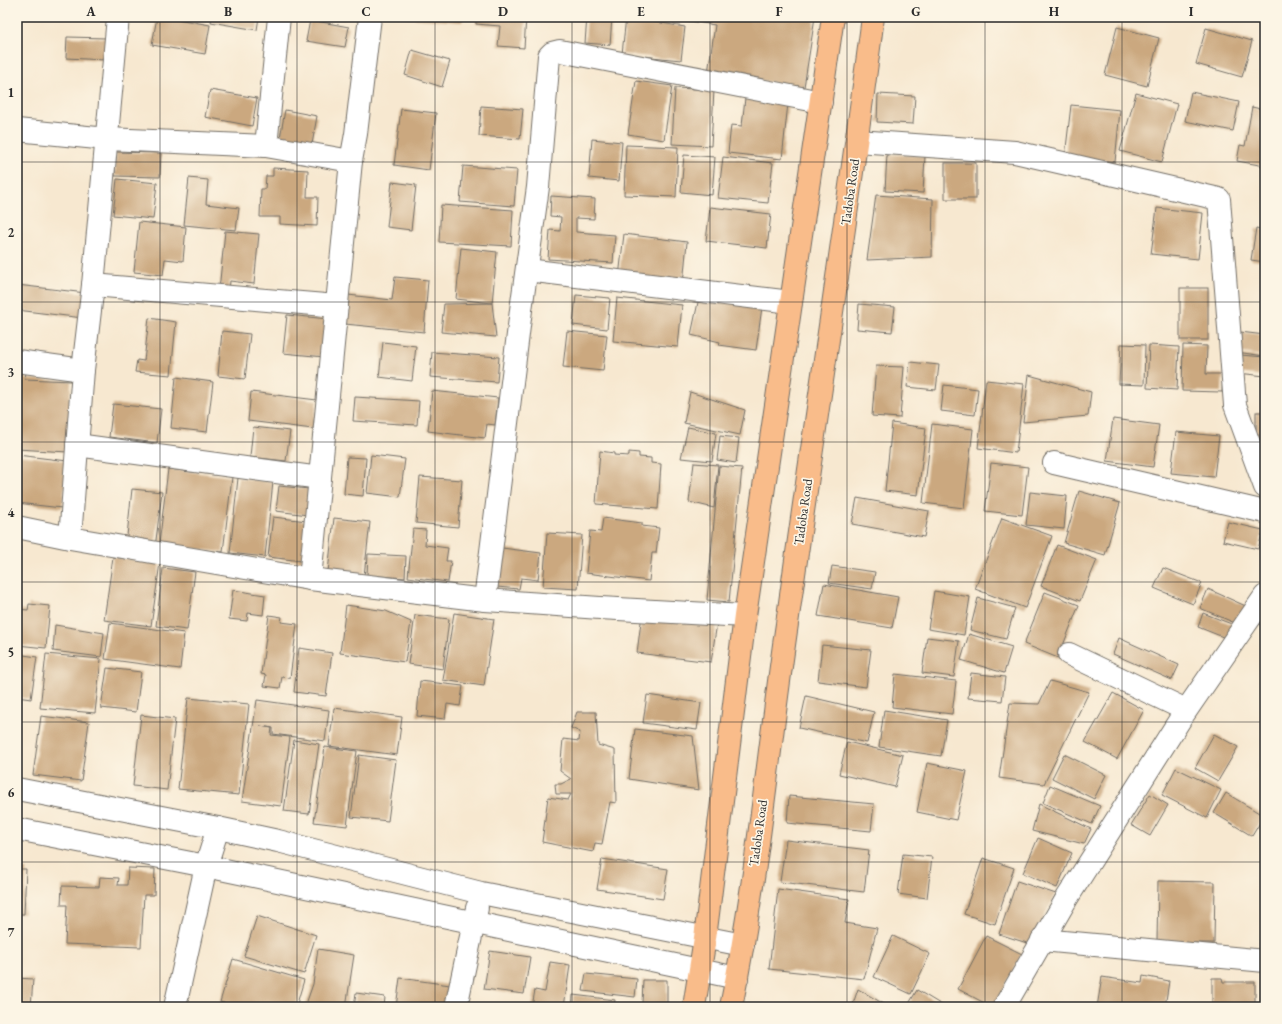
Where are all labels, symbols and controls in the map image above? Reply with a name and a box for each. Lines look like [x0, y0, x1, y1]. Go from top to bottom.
text: A [85, 3, 96, 20]
text: B [224, 3, 232, 20]
text: C [361, 3, 371, 20]
text: D [498, 3, 508, 20]
text: E [637, 3, 645, 20]
text: F [775, 3, 783, 20]
text: G [911, 3, 921, 20]
text: H [1049, 3, 1060, 20]
text: I [1189, 3, 1194, 20]
text: 1 [8, 84, 15, 101]
street label: Tadoba Road [837, 157, 863, 226]
text: 2 [8, 224, 15, 241]
text: 3 [8, 364, 15, 381]
street label: Tadoba Road [790, 477, 816, 546]
text: 4 [8, 504, 15, 521]
text: 5 [8, 644, 14, 661]
text: 6 [8, 784, 15, 801]
street label: Tadoba Road [745, 798, 771, 867]
text: 7 [8, 924, 15, 941]

